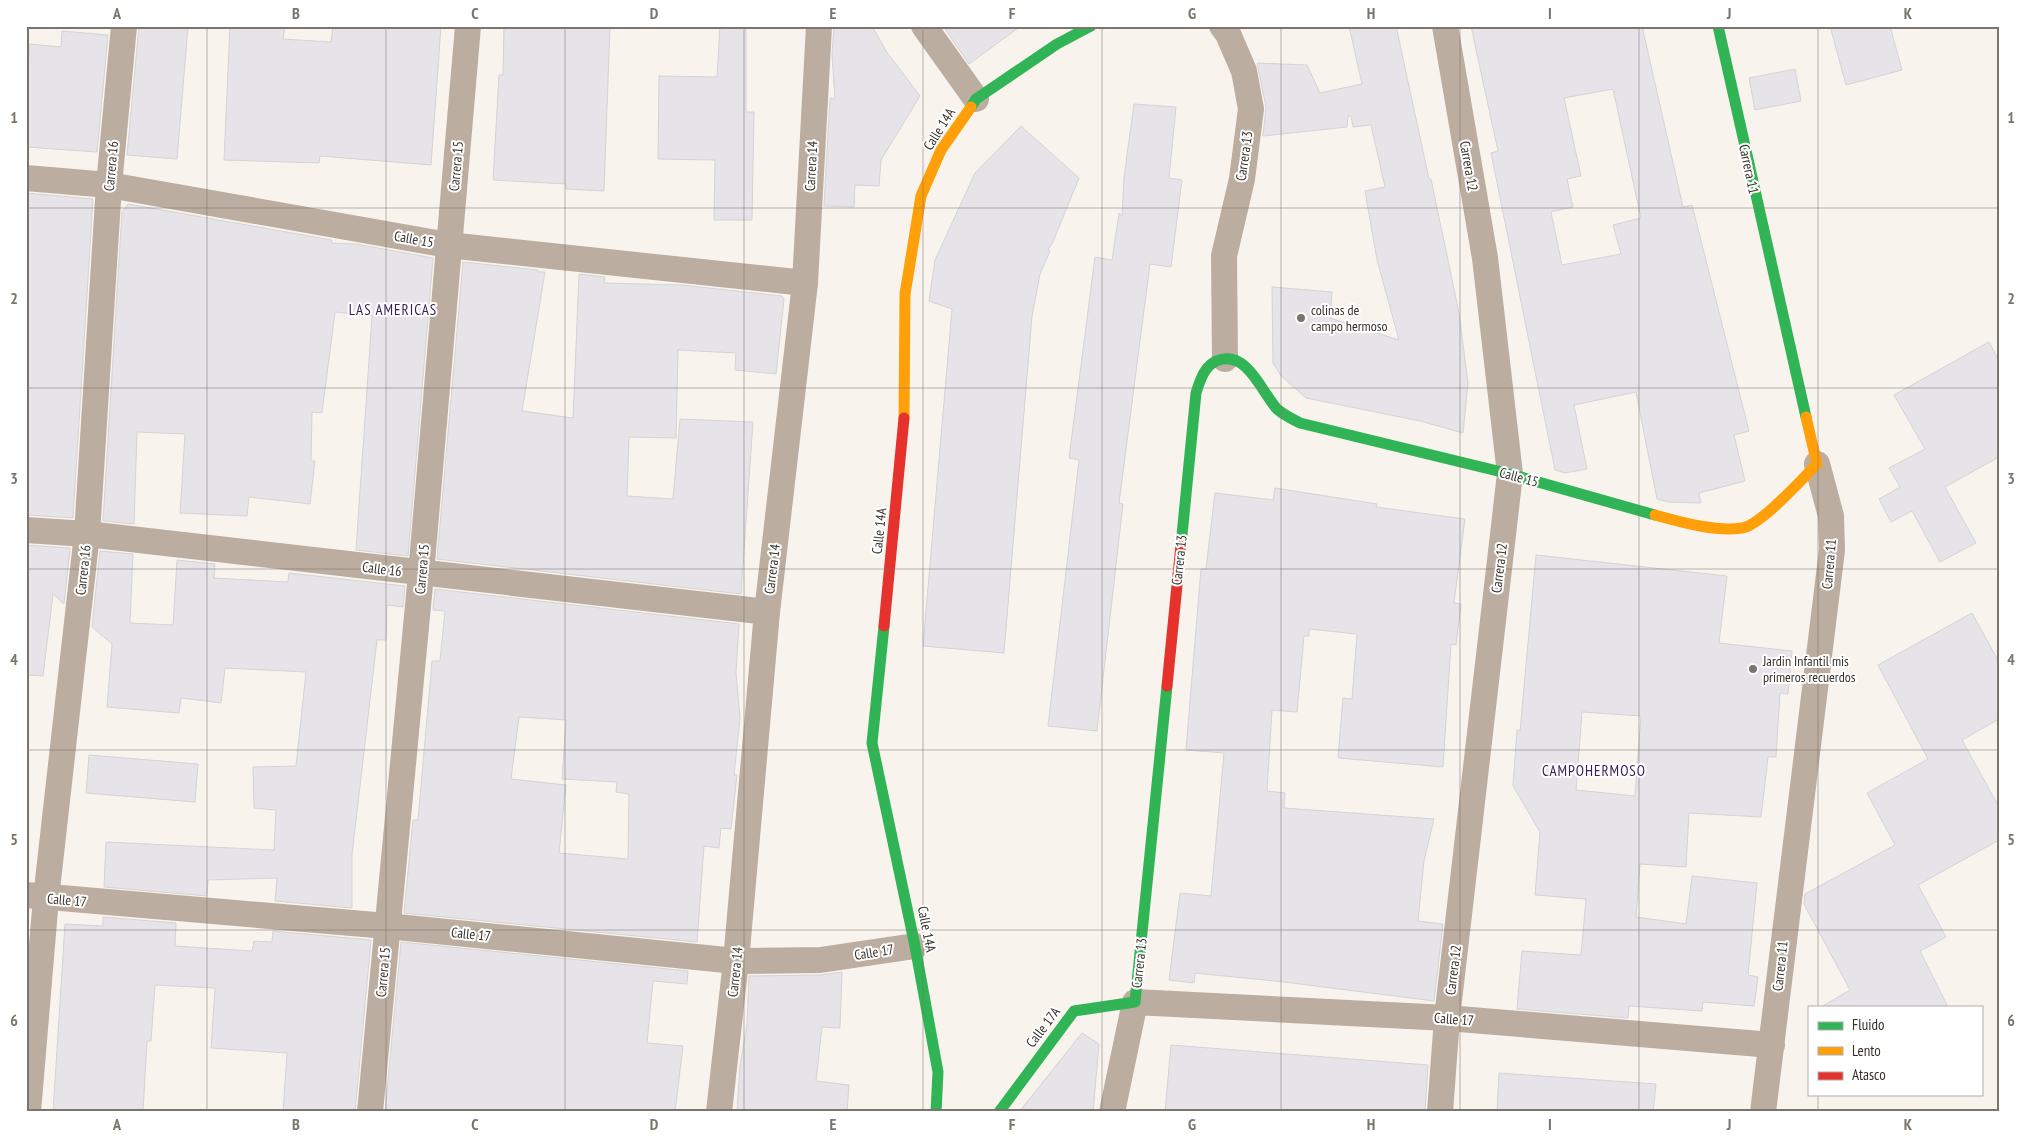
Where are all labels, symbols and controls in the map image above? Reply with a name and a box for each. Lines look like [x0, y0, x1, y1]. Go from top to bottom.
text: A [112, 3, 122, 23]
text: B [292, 3, 300, 23]
text: C [471, 3, 479, 23]
text: D [650, 3, 659, 23]
text: E [830, 3, 837, 23]
text: F [1009, 3, 1016, 23]
text: G [1188, 3, 1196, 23]
text: H [1367, 3, 1375, 23]
text: I [1548, 3, 1552, 23]
text: J [1726, 3, 1731, 23]
text: K [1904, 3, 1913, 23]
street label: Calle 14A [919, 104, 959, 153]
text: 1 [10, 107, 18, 127]
text: 1 [2007, 107, 2015, 127]
street label: Carrera 13 [1232, 130, 1256, 182]
street label: Carrera 16 [100, 140, 122, 192]
street label: Carrera 15 [445, 140, 467, 192]
street label: Carrera 14 [801, 140, 821, 192]
street label: Carrera 12 [1456, 140, 1482, 192]
street label: Carrera 11 [1735, 143, 1763, 195]
street label: Calle 15 [393, 227, 435, 251]
text: 2 [10, 288, 18, 308]
text: 2 [2007, 288, 2015, 308]
district label: LAS AMERICAS [349, 300, 437, 319]
place label: colinas de campo hermoso [1311, 301, 1388, 335]
marker: colinas de campo hermoso [1295, 312, 1307, 324]
street label: Calle 15 [1497, 463, 1541, 491]
text: 3 [10, 468, 18, 488]
text: 3 [2007, 468, 2015, 488]
street label: Calle 14A [868, 507, 890, 555]
street label: Carrera 13 [1167, 534, 1191, 586]
street label: Carrera 11 [1818, 538, 1840, 590]
street label: Carrera 14 [760, 542, 784, 595]
street label: Carrera 12 [1487, 542, 1511, 594]
street label: Carrera 15 [411, 543, 433, 595]
street label: Carrera 16 [71, 544, 95, 596]
street label: Calle 16 [361, 558, 403, 580]
text: 4 [10, 649, 18, 669]
text: 4 [2007, 649, 2015, 669]
place label: Jardin Infantil mis primeros recuerdos [1762, 652, 1856, 686]
marker: Jardin Infantil mis primeros recuerdos [1747, 663, 1759, 675]
district label: CAMPOHERMOSO [1542, 761, 1646, 780]
text: 5 [10, 829, 18, 849]
text: 5 [2007, 829, 2015, 849]
street label: Calle 17 [46, 889, 88, 911]
street label: Calle 14A [914, 905, 940, 954]
street label: Calle 17 [450, 923, 492, 945]
street label: Carrera 13 [1127, 937, 1151, 989]
street label: Calle 17 [853, 940, 895, 964]
street label: Carrera 11 [1768, 940, 1792, 992]
street label: Carrera 12 [1441, 944, 1465, 996]
street label: Carrera 14 [723, 945, 747, 998]
street label: Carrera 15 [372, 946, 394, 998]
street label: Calle 17A [1022, 1003, 1064, 1051]
legend [1808, 1006, 1982, 1096]
street label: Calle 17 [1434, 1009, 1474, 1029]
text: 6 [10, 1010, 18, 1030]
text: 6 [2007, 1010, 2015, 1030]
text: Fluido [1852, 1015, 1884, 1034]
text: Lento [1852, 1041, 1881, 1060]
text: Atasco [1852, 1065, 1886, 1084]
text: A [112, 1114, 122, 1134]
text: B [292, 1114, 300, 1134]
text: C [471, 1114, 479, 1134]
text: D [650, 1114, 659, 1134]
text: E [830, 1114, 837, 1134]
text: F [1009, 1114, 1016, 1134]
text: G [1188, 1114, 1196, 1134]
text: H [1367, 1114, 1375, 1134]
text: I [1548, 1114, 1552, 1134]
text: J [1726, 1114, 1731, 1134]
text: K [1904, 1114, 1913, 1134]

